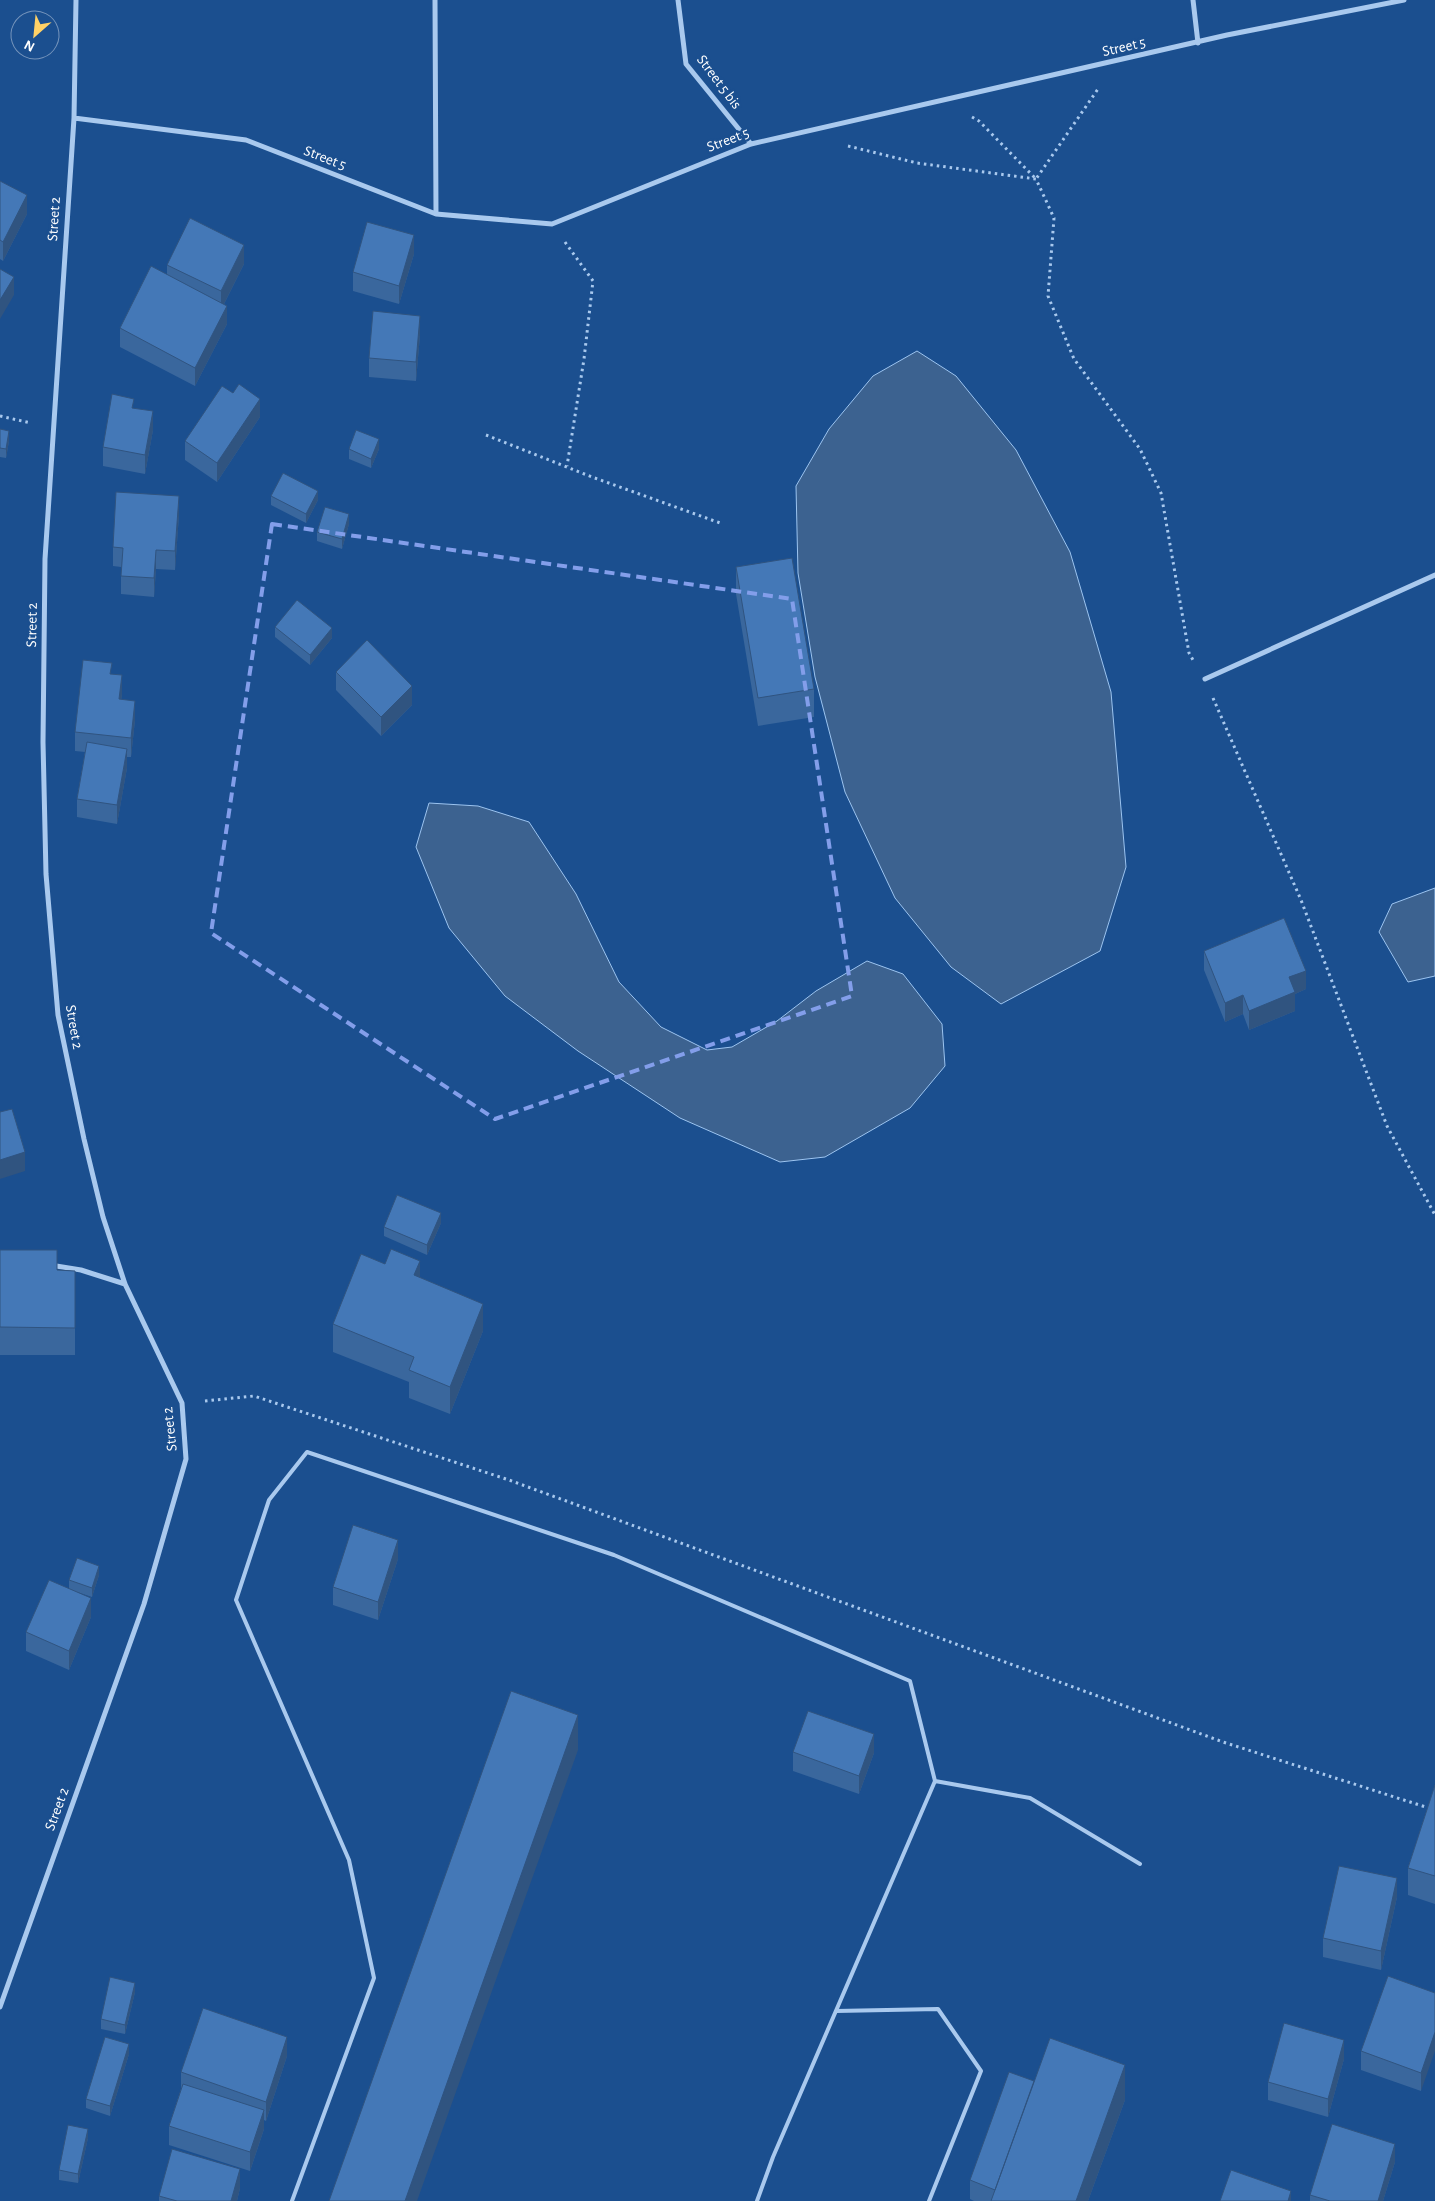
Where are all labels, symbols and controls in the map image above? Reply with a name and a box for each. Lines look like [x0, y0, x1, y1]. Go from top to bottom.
north arrow [10, 10, 60, 60]
street label: Street 5 [1101, 35, 1147, 59]
text: N [22, 37, 37, 54]
street label: Street 5 bis [694, 52, 744, 112]
street label: Street 5 [705, 125, 751, 155]
street label: Street 5 [302, 143, 348, 173]
street label: Street 2 [45, 196, 63, 242]
street label: Street 2 [24, 602, 40, 647]
street label: Street 2 [63, 1004, 85, 1050]
street label: Street 2 [160, 1406, 180, 1452]
street label: Street 2 [42, 1785, 72, 1833]

